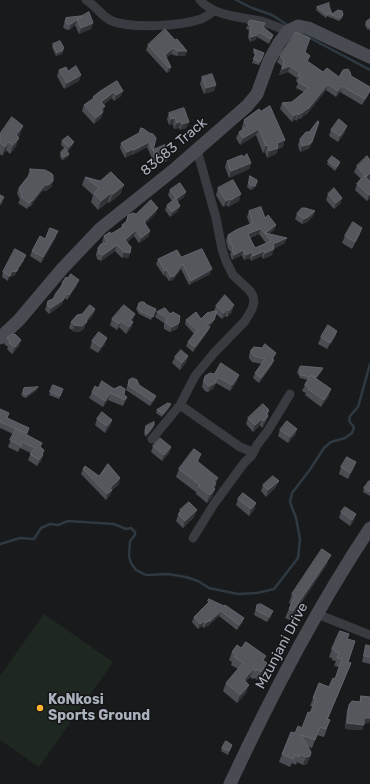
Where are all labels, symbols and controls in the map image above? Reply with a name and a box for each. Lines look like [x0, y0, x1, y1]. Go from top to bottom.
street label: 83683 Track [137, 114, 211, 180]
street label: Mzunjani Drive [252, 600, 312, 692]
place label: KoNkosi Sports Ground [48, 692, 150, 724]
marker: KoNkosi Sports Ground [35, 703, 45, 713]

